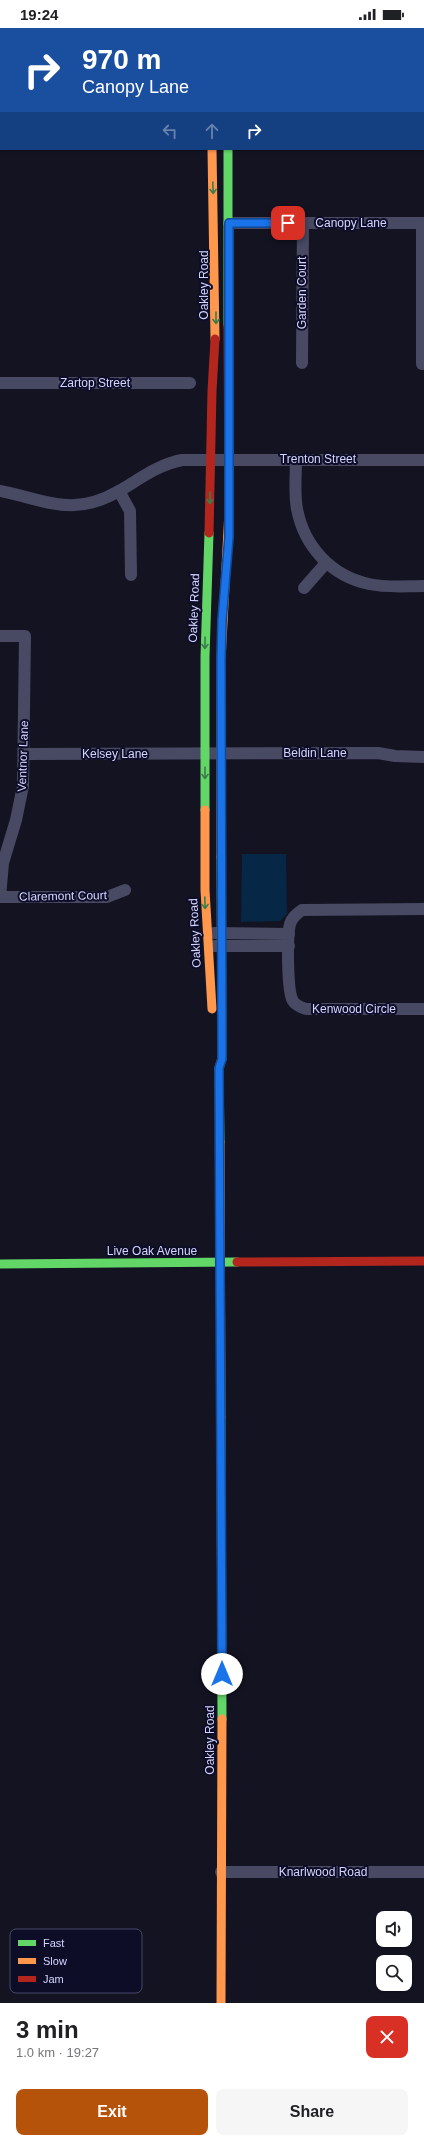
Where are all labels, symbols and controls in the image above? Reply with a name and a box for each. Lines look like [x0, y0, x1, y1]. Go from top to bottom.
text: 19:24 [20, 6, 58, 23]
icon: right [16, 44, 68, 96]
text: 970 m [82, 44, 161, 75]
text: Canopy Lane [82, 77, 189, 97]
icon: left [159, 120, 181, 142]
icon: ahead [201, 120, 223, 142]
icon: right [243, 120, 265, 142]
one-way arrow [210, 181, 217, 194]
pin [271, 206, 305, 240]
icon: arrive [277, 212, 299, 234]
street label: Canopy Lane [315, 216, 387, 230]
street label: Oakley Road [197, 250, 211, 320]
street label: Garden Court [295, 256, 309, 329]
one-way arrow [212, 311, 220, 324]
street label: Zartop Street [60, 376, 131, 390]
street label: Trenton Street [280, 452, 357, 466]
one-way arrow [206, 491, 214, 504]
street label: Oakley Road [186, 573, 202, 643]
one-way arrow [201, 636, 209, 649]
street label: Ventnor Lane [15, 720, 31, 792]
street label: Beldin Lane [283, 746, 347, 760]
street label: Kelsey Lane [82, 747, 148, 761]
one-way arrow [201, 766, 209, 779]
street label: Claremont Court [19, 888, 108, 904]
one-way arrow [202, 896, 209, 909]
street label: Oakley Road [186, 898, 204, 968]
street label: Kenwood Circle [312, 1002, 396, 1016]
street label: Live Oak Avenue [107, 1244, 198, 1258]
position arrow [201, 1653, 243, 1695]
street label: Oakley Road [203, 1705, 217, 1775]
street label: Knarlwood Road [279, 1865, 367, 1879]
map controls [376, 1911, 412, 1991]
button: sound [376, 1911, 412, 1947]
legend [10, 1929, 142, 1993]
text: Fast [43, 1937, 64, 1949]
text: Slow [43, 1955, 67, 1967]
button: search [376, 1955, 412, 1991]
text: Jam [43, 1973, 64, 1985]
text: 3 min [16, 2016, 79, 2043]
button: close [366, 2016, 408, 2058]
text: 1.0 km · 19:27 [16, 2045, 99, 2060]
button: Exit [16, 2089, 208, 2135]
button: Share [216, 2089, 408, 2135]

